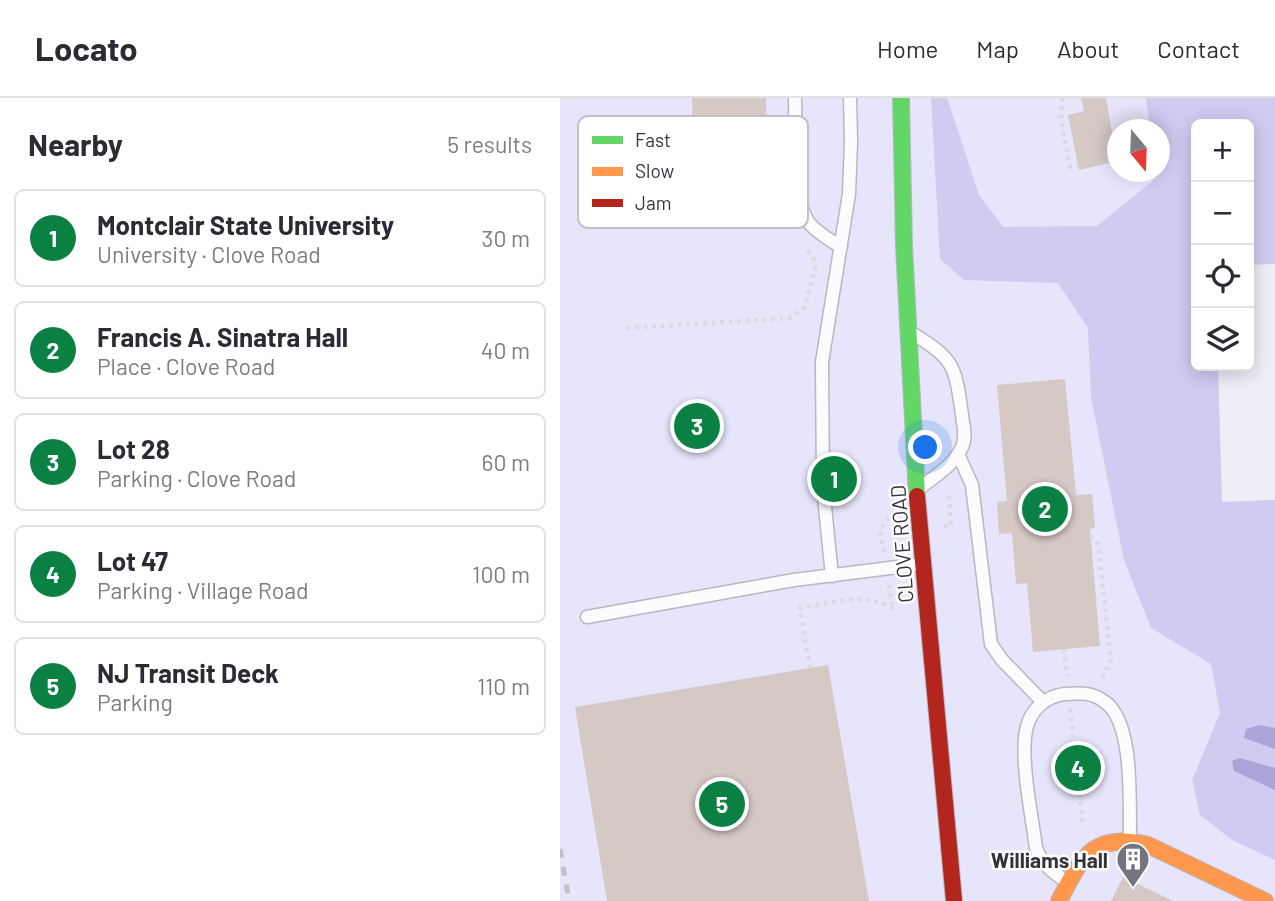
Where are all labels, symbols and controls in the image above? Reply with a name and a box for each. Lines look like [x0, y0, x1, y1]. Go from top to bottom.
text: Locato [35, 28, 138, 68]
text: Home [877, 34, 938, 63]
text: Map [976, 34, 1019, 63]
text: About [1057, 34, 1119, 63]
text: Contact [1157, 34, 1240, 63]
legend [578, 116, 808, 228]
north arrow [1107, 119, 1170, 182]
map controls [1191, 119, 1254, 371]
button: + [1191, 119, 1254, 182]
text: Nearby [28, 126, 123, 162]
text: Fast [635, 128, 671, 151]
text: 5 results [447, 130, 532, 158]
text: Slow [635, 159, 674, 182]
button: − [1191, 182, 1254, 245]
text: Jam [635, 191, 671, 214]
text: Montclair State University [97, 209, 394, 240]
text: 1 [49, 224, 57, 252]
text: 30 m [482, 224, 530, 252]
text: University · Clove Road [97, 240, 321, 268]
button: locate [1191, 245, 1254, 308]
button: layers [1191, 308, 1254, 371]
text: Francis A. Sinatra Hall [97, 321, 348, 352]
text: 2 [47, 336, 59, 364]
text: 40 m [481, 336, 530, 364]
text: Place · Clove Road [97, 352, 275, 380]
pin: 3 [674, 400, 720, 452]
your location [908, 430, 942, 464]
text: Lot 28 [97, 433, 170, 464]
text: 3 [47, 448, 59, 476]
text: 60 m [482, 448, 530, 476]
pin: 1 [811, 453, 857, 505]
text: Parking · Clove Road [97, 464, 296, 492]
pin: 2 [1022, 483, 1068, 535]
street label: CLOVE ROAD [884, 484, 918, 604]
text: Lot 47 [97, 545, 168, 576]
text: 4 [46, 560, 60, 588]
text: 100 m [472, 560, 530, 588]
text: Parking · Village Road [97, 576, 309, 604]
text: NJ Transit Deck [97, 657, 279, 688]
text: 5 [47, 672, 59, 700]
text: 110 m [477, 672, 530, 700]
text: Parking [97, 688, 173, 716]
pin: 4 [1055, 742, 1101, 794]
pin: 5 [699, 778, 745, 830]
building icon: Williams Hall [1114, 840, 1152, 889]
place label: Williams Hall [991, 847, 1108, 872]

